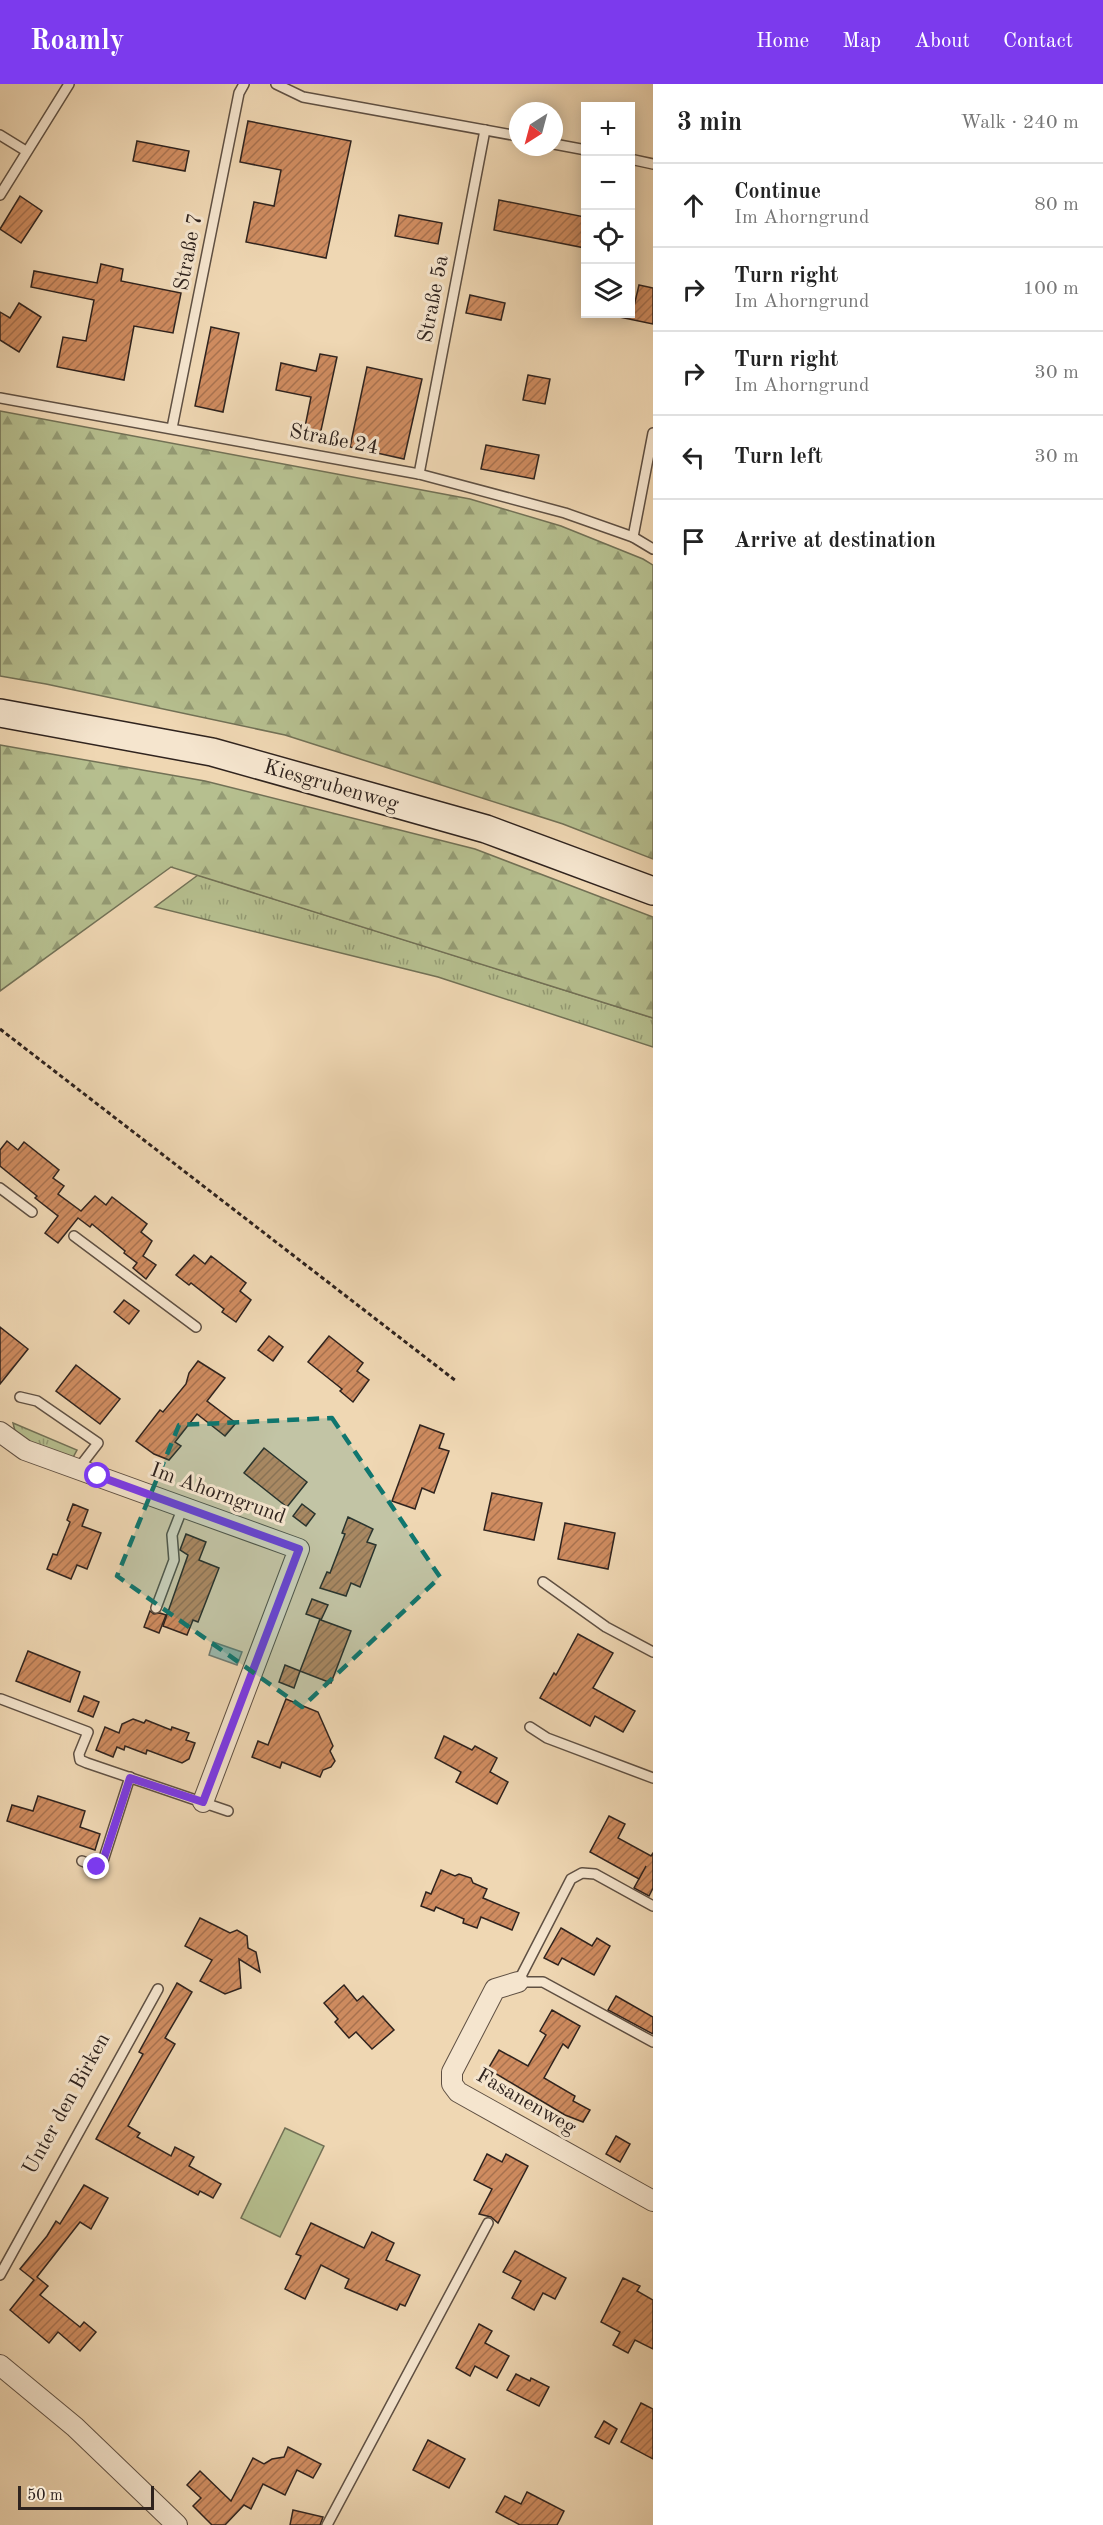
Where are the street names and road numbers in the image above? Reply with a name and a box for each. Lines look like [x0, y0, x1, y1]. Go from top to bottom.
street label: Straße 7 [171, 212, 207, 292]
street label: Straße 5a [415, 254, 453, 344]
street label: Straße 24 [288, 421, 380, 459]
street label: Kiesgrubenweg [261, 757, 402, 816]
street label: Im Ahorngrund [148, 1460, 288, 1528]
street label: Unter den Birken [20, 2030, 114, 2178]
street label: Fasanenweg [473, 2065, 580, 2139]

